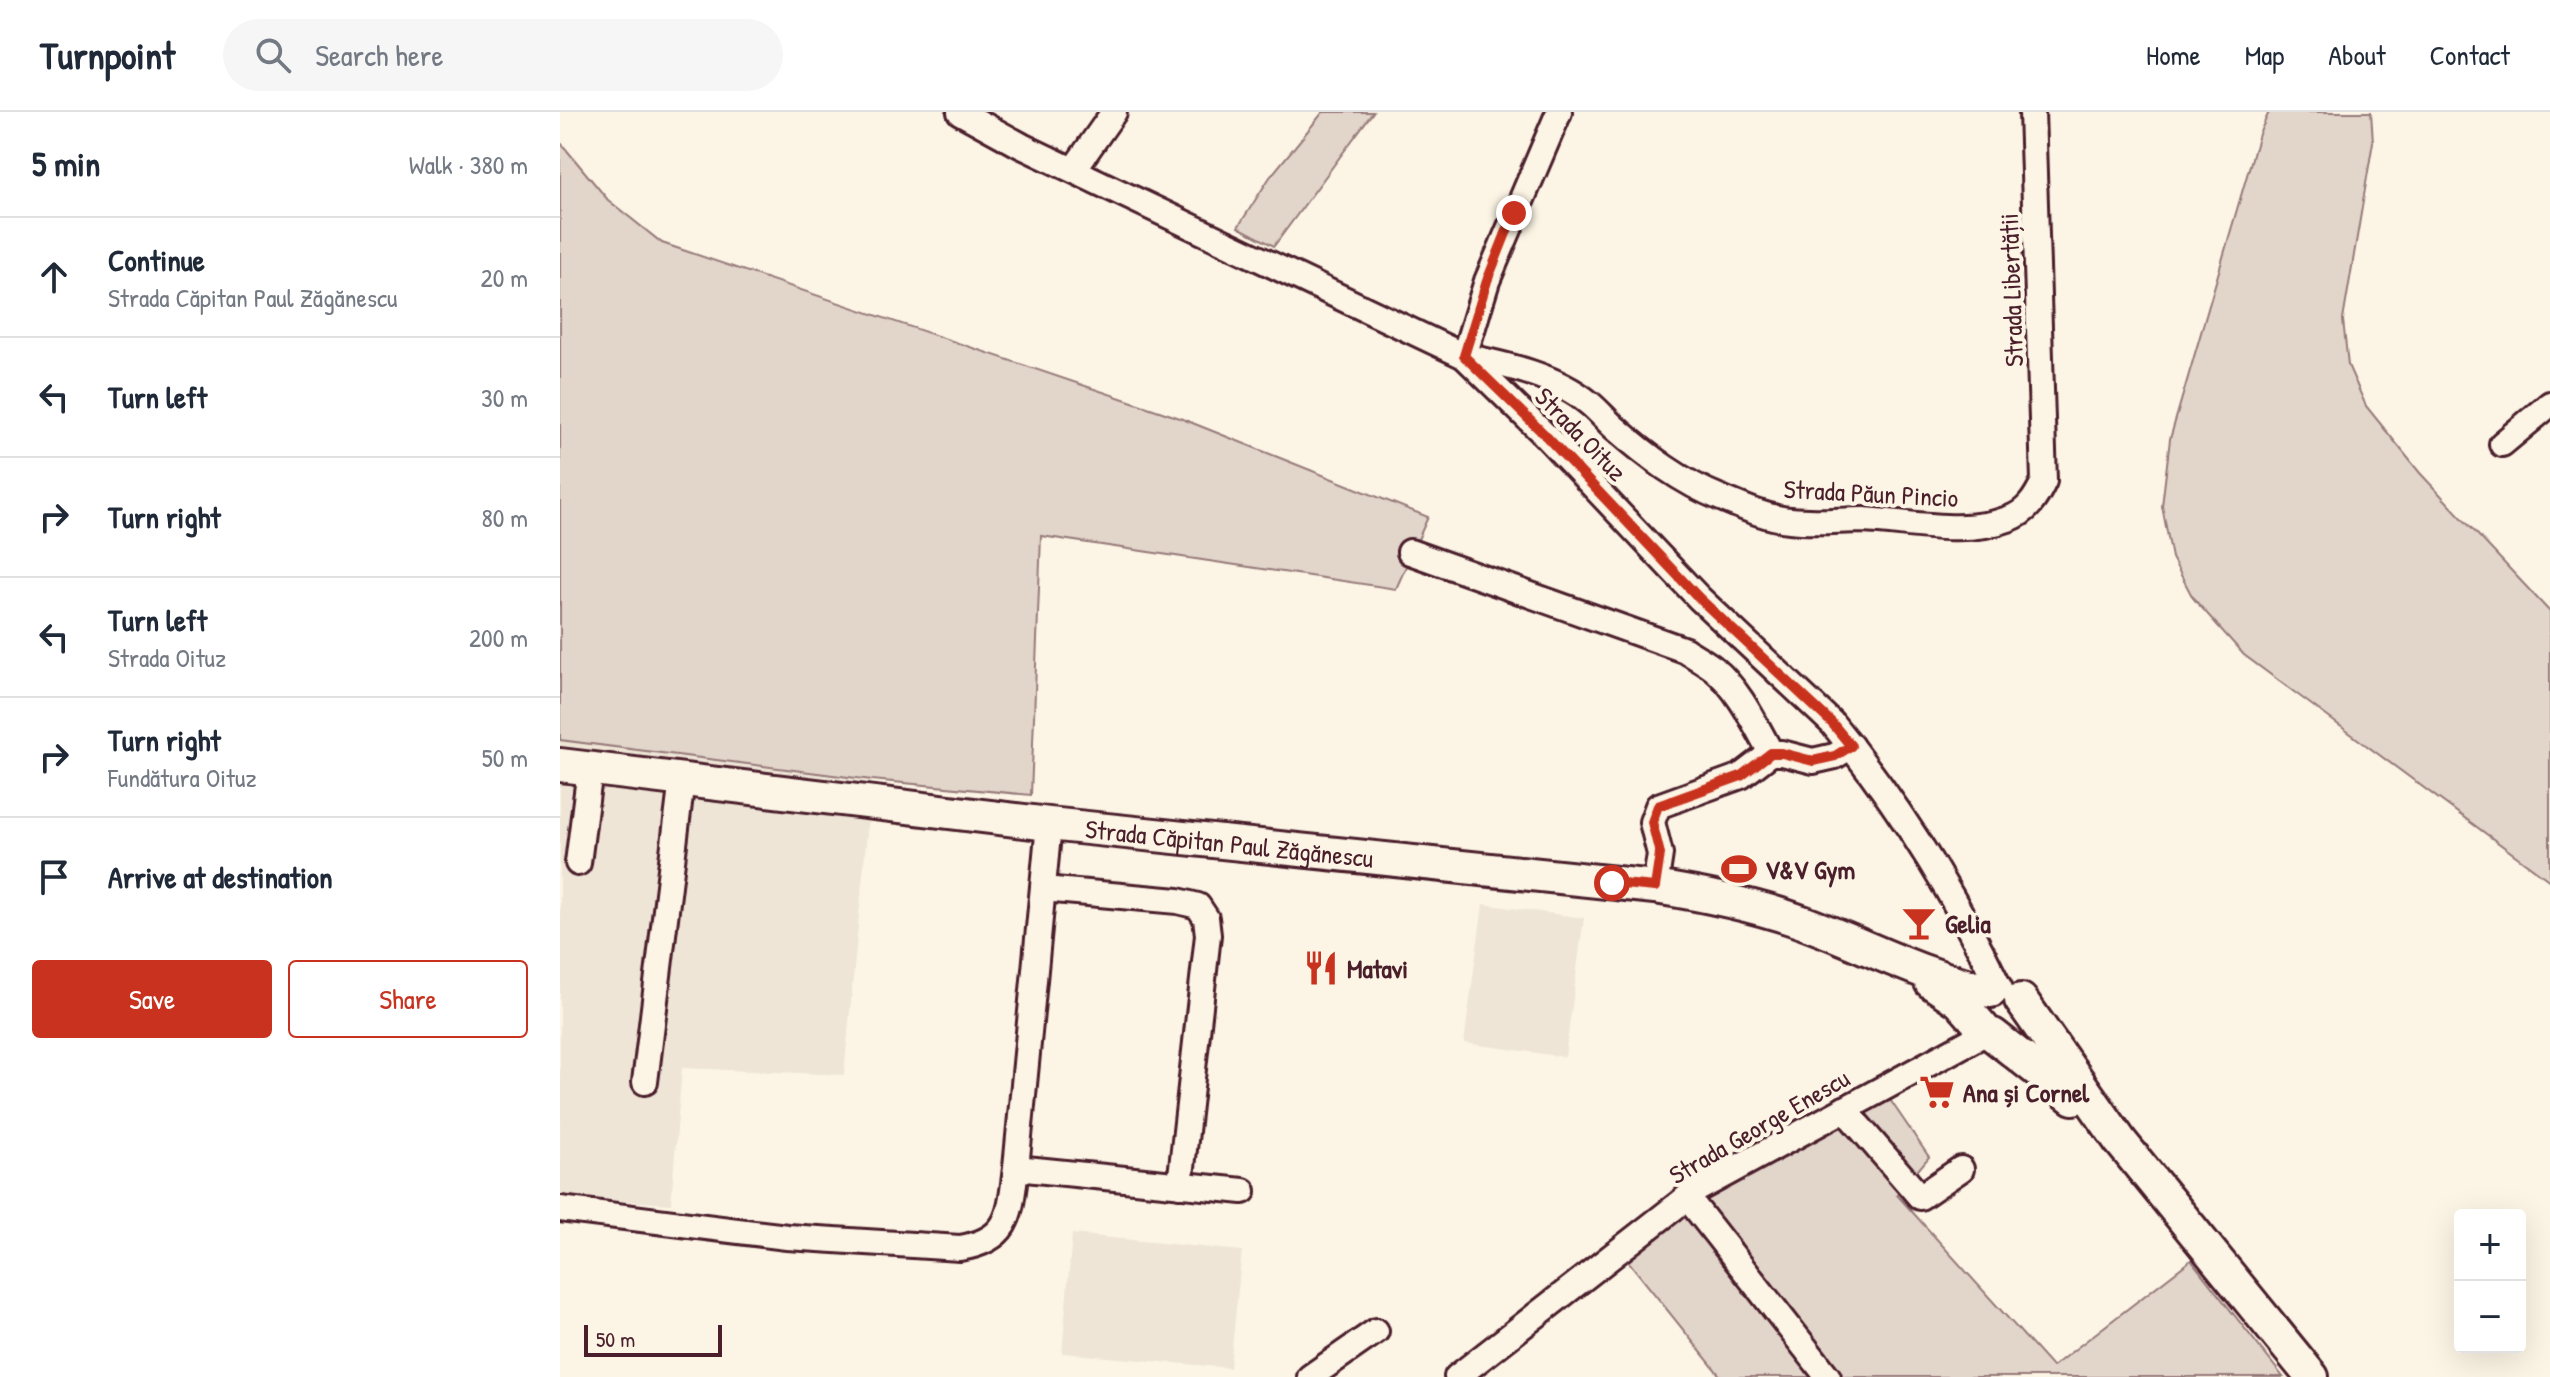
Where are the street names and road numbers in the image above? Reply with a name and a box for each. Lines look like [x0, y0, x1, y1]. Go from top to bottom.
street label: Strada Libertății [1991, 213, 2031, 367]
street label: Strada Oituz [1527, 379, 1635, 489]
street label: Strada Păun Pincio [1783, 471, 1959, 515]
street label: Strada Căpitan Paul Zăgănescu [1084, 810, 1375, 875]
street label: Strada George Enescu [1662, 1060, 1856, 1192]

